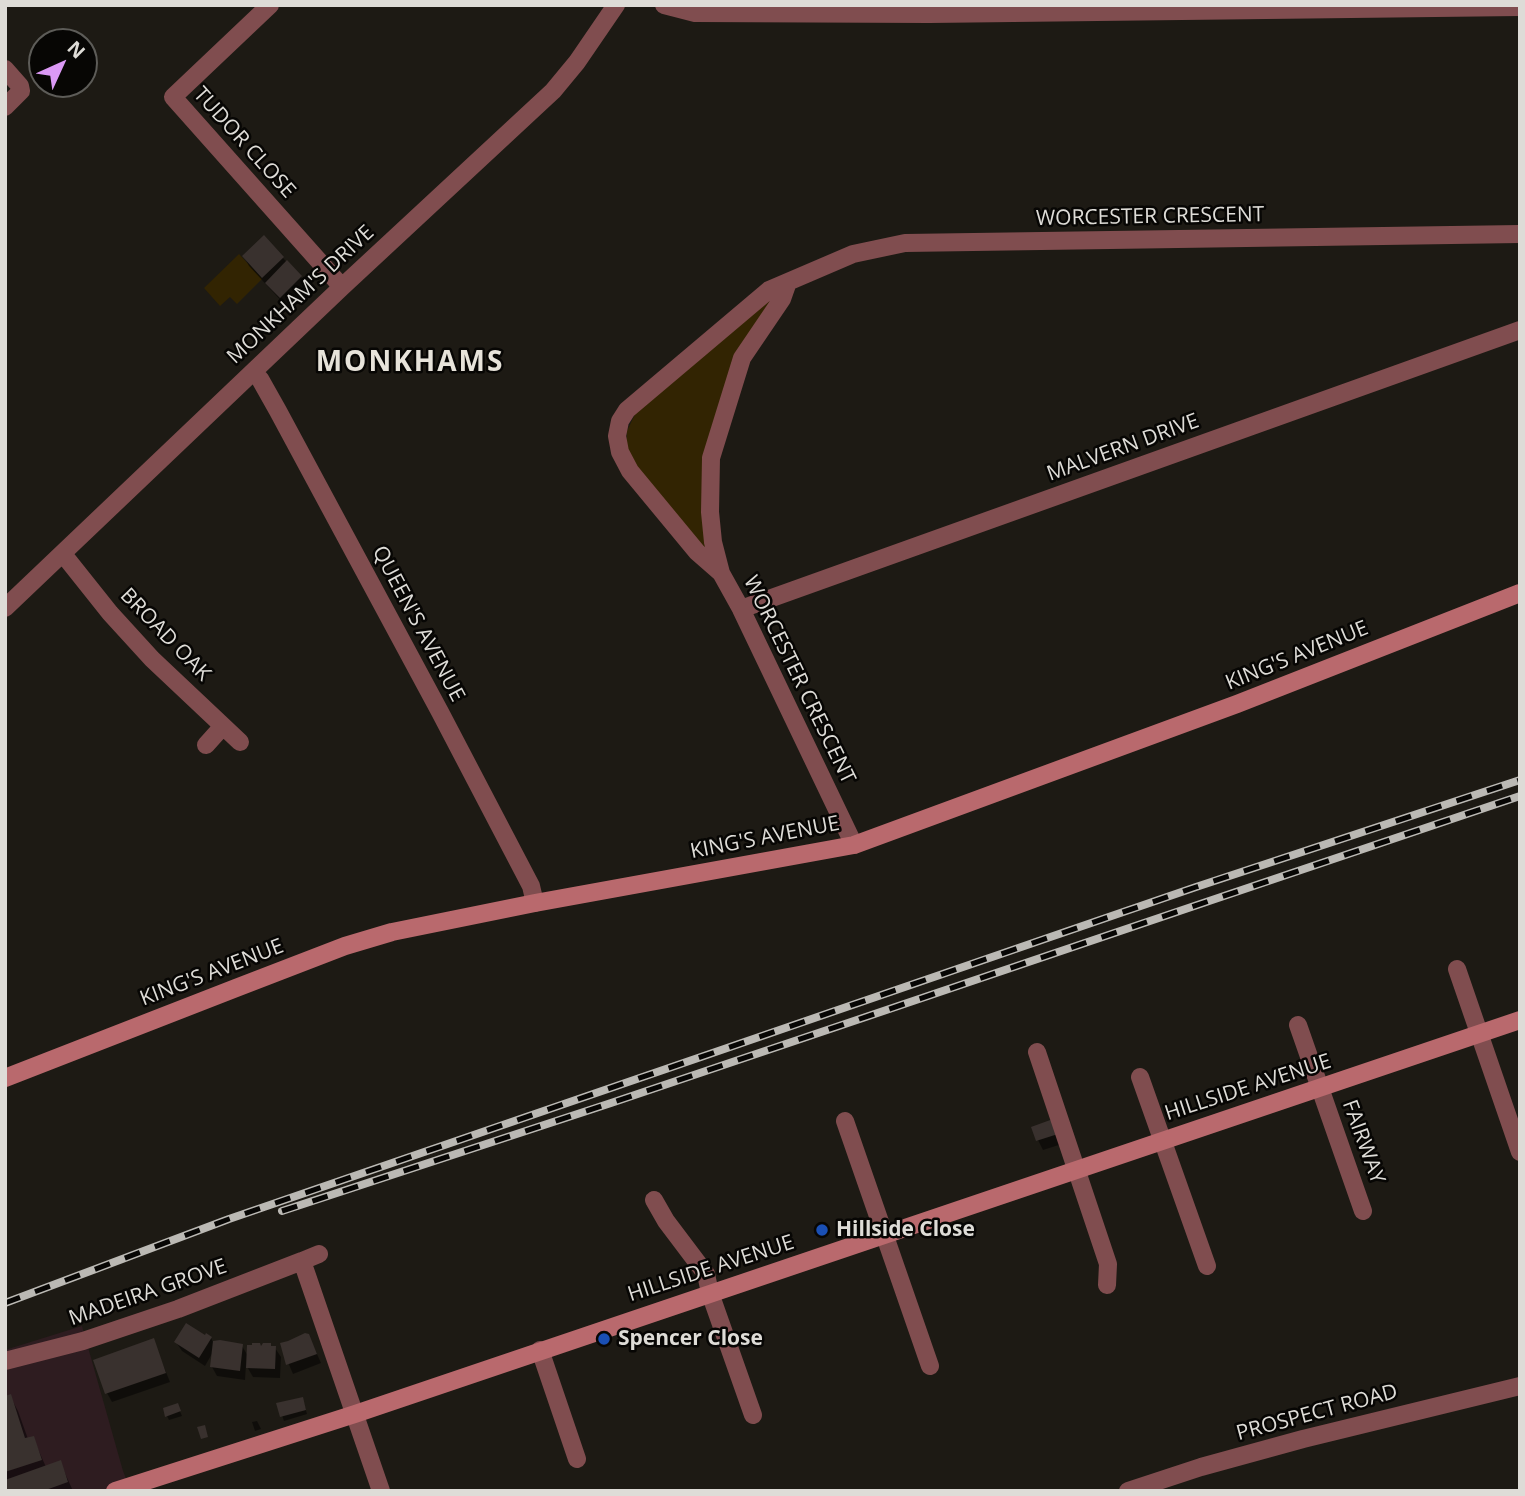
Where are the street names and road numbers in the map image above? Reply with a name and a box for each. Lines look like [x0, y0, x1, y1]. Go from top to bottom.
street label: TUDOR CLOSE [188, 82, 300, 204]
street label: WORCESTER CRESCENT [1036, 202, 1264, 232]
street label: MONKHAM'S DRIVE [222, 221, 380, 369]
street label: MALVERN DRIVE [1044, 409, 1202, 487]
street label: QUEEN'S AVENUE [366, 542, 470, 706]
street label: WORCESTER CRESCENT [738, 572, 860, 788]
street label: BROAD OAK [114, 583, 216, 687]
street label: KING'S AVENUE [1222, 616, 1372, 696]
street label: KING'S AVENUE [688, 811, 842, 865]
street label: KING'S AVENUE [137, 934, 287, 1012]
street label: HILLSIDE AVENUE [1162, 1049, 1334, 1127]
street label: FAIRWAY [1336, 1097, 1390, 1187]
street label: HILLSIDE AVENUE [625, 1230, 797, 1308]
street label: MADEIRA GROVE [66, 1254, 230, 1332]
street label: PROSPECT ROAD [1234, 1379, 1400, 1447]

